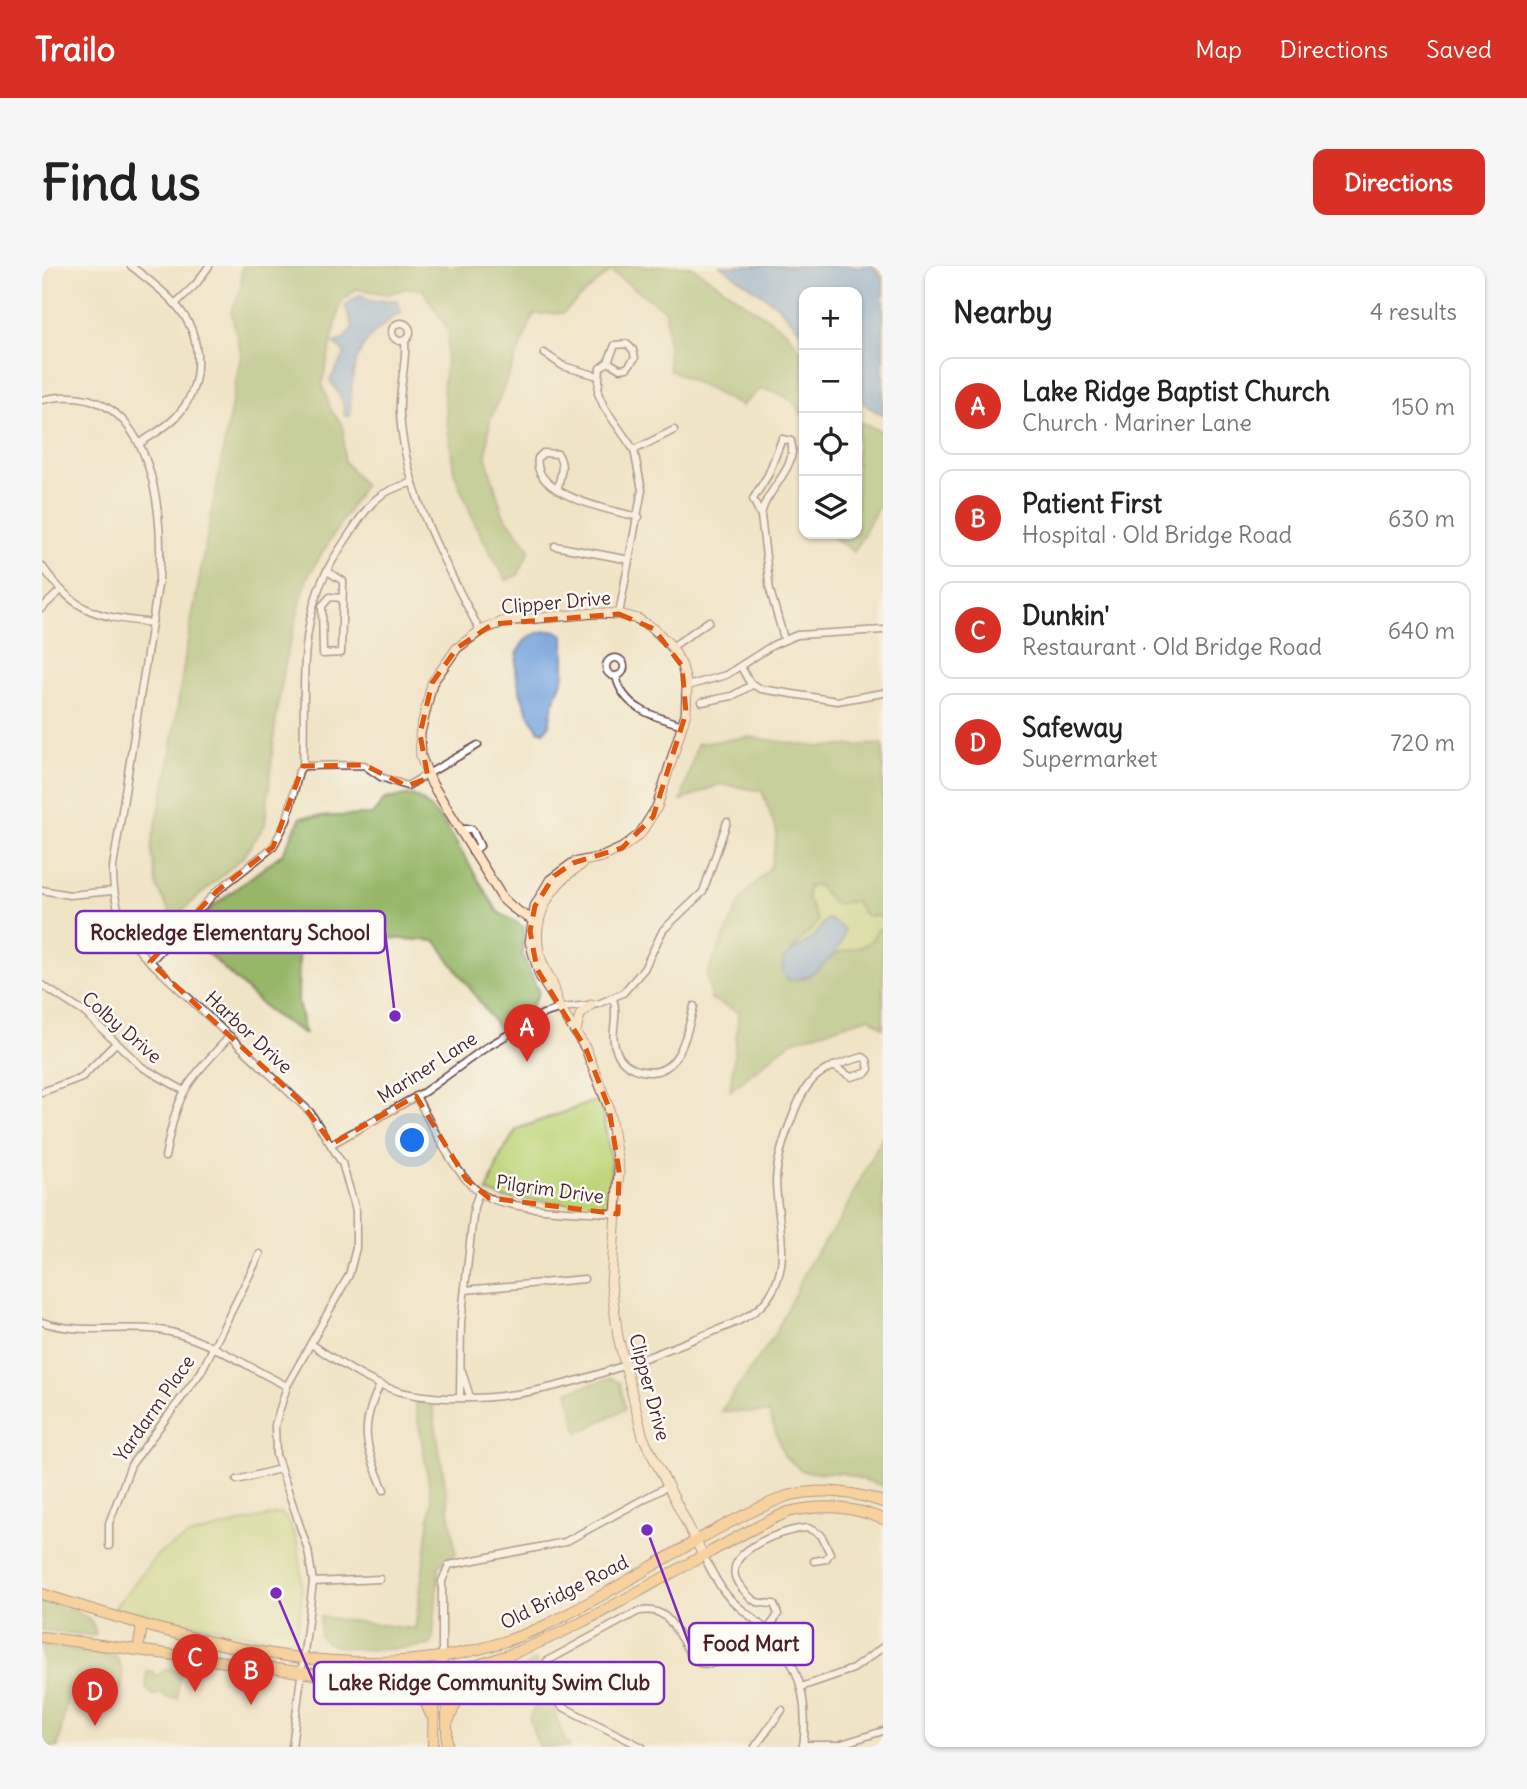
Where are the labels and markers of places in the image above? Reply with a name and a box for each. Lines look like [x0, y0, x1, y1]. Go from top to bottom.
callout: Rockledge Elementary School [76, 911, 385, 953]
pin: A [504, 1004, 550, 1062]
callout: Food Mart [689, 1623, 813, 1665]
pin: C [172, 1634, 218, 1692]
pin: B [228, 1647, 274, 1705]
callout: Lake Ridge Community Swim Club [314, 1662, 664, 1704]
pin: D [72, 1668, 118, 1726]

